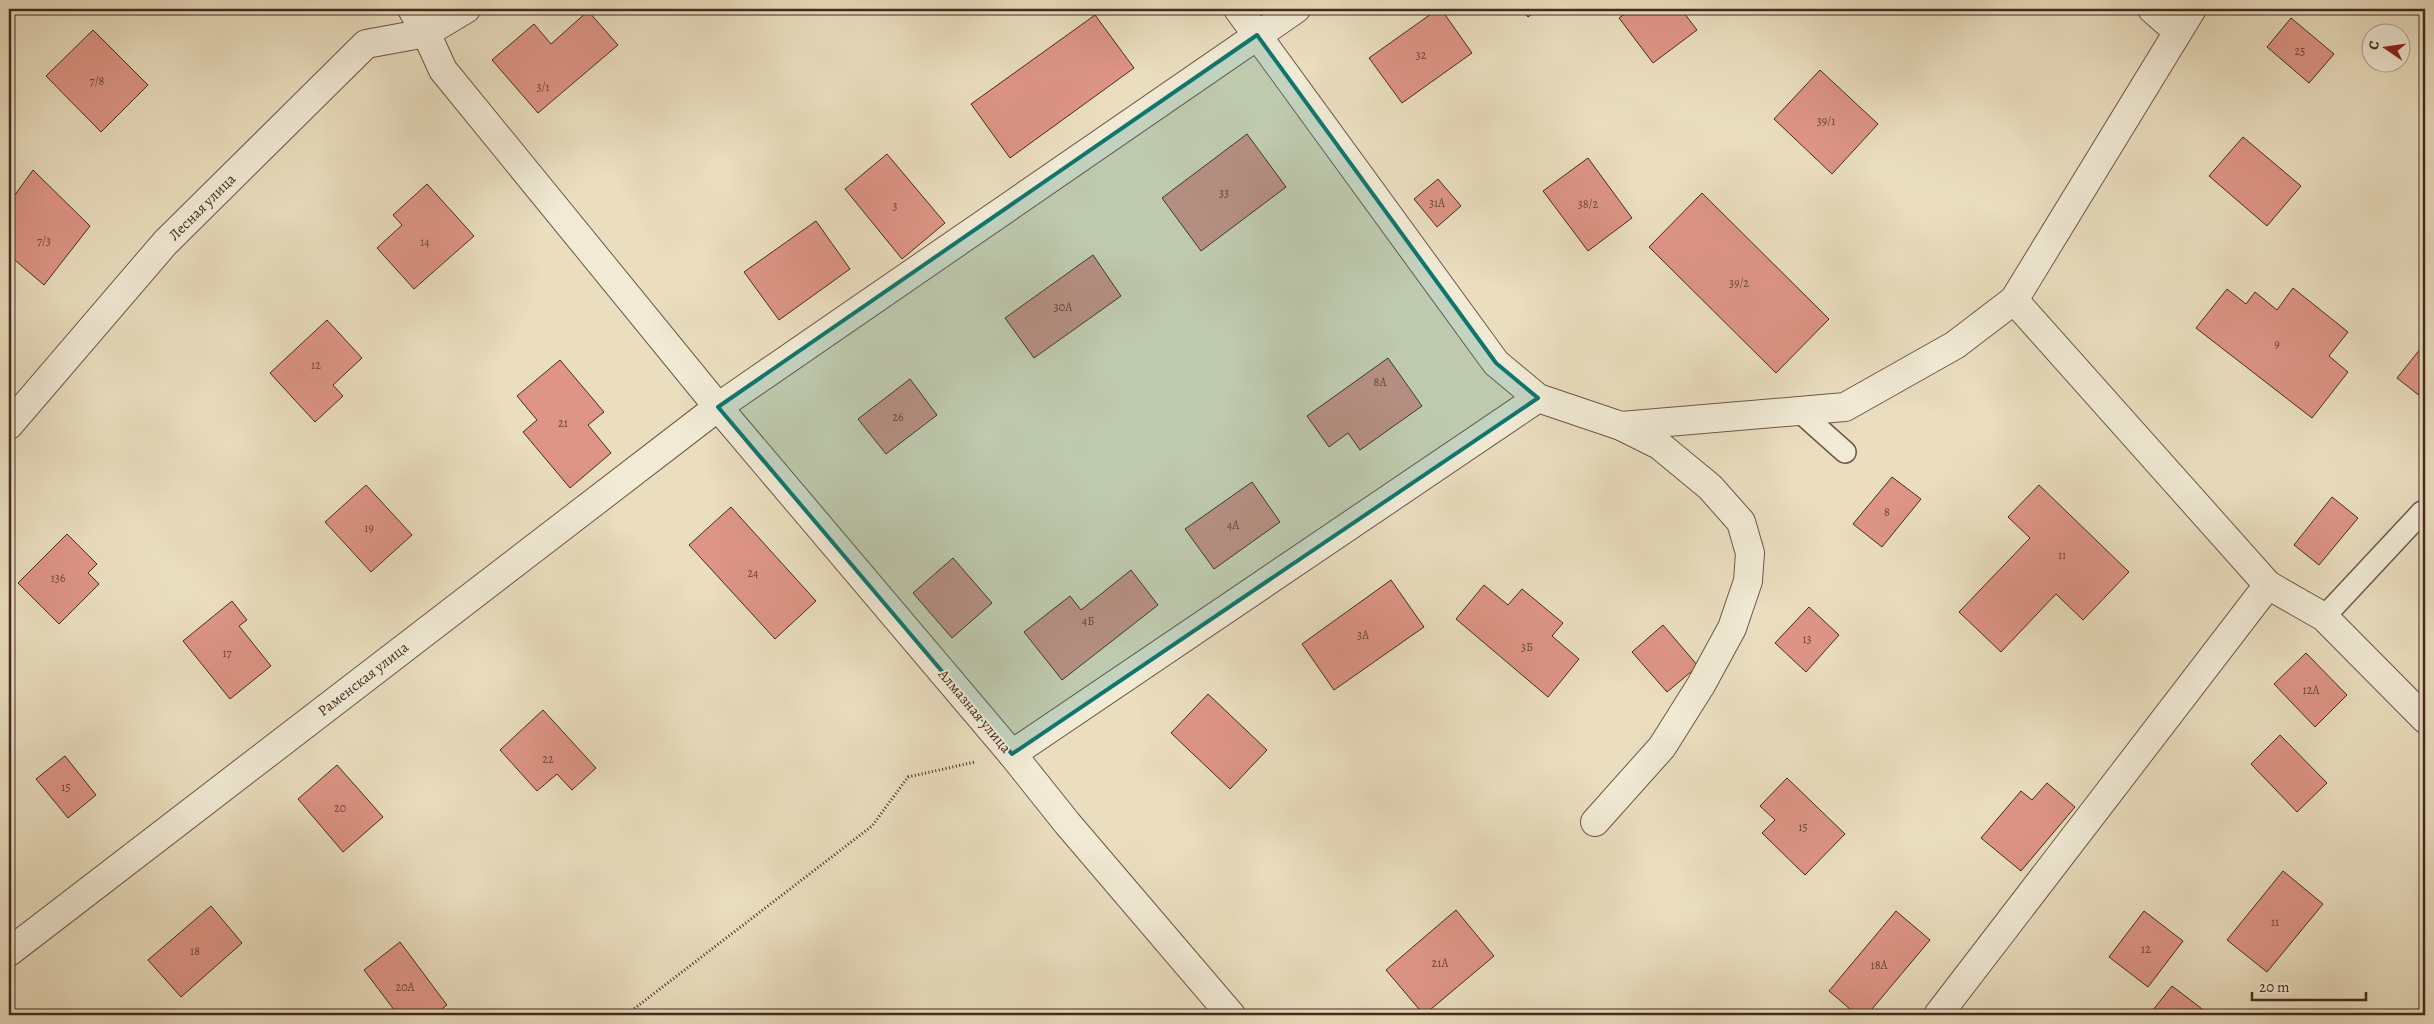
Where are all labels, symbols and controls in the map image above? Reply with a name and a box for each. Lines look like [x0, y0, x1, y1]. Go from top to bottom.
north arrow [2362, 22, 2412, 72]
text: С [2364, 38, 2384, 52]
house number: 25 [2295, 43, 2305, 59]
house number: 32 [1416, 47, 1427, 63]
house number: 7/8 [90, 73, 105, 89]
house number: 3/1 [536, 79, 550, 95]
house number: 39/1 [1817, 113, 1835, 129]
street label: Лесная улица [164, 169, 240, 245]
house number: 33 [1219, 185, 1229, 201]
house number: 31А [1429, 195, 1446, 211]
house number: 38/2 [1578, 196, 1599, 212]
house number: 3 [893, 198, 898, 214]
house number: 7/3 [37, 233, 51, 249]
house number: 14 [420, 234, 430, 250]
house number: 39/2 [1729, 275, 1749, 291]
house number: 30А [1054, 299, 1073, 315]
house number: 9 [2274, 336, 2280, 352]
house number: 12 [311, 357, 321, 373]
house number: 8А [1374, 374, 1387, 390]
house number: 26 [892, 409, 904, 425]
house number: 21 [558, 415, 568, 431]
house number: 8 [1884, 504, 1890, 520]
house number: 4А [1227, 517, 1240, 533]
house number: 19 [364, 520, 374, 536]
house number: 11 [2058, 547, 2066, 563]
house number: 24 [747, 565, 759, 581]
house number: 136 [51, 570, 66, 586]
house number: 4Б [1082, 613, 1094, 629]
house number: 3А [1357, 627, 1370, 643]
house number: 13 [1802, 631, 1812, 647]
street label: Раменская улица [314, 637, 413, 721]
house number: 3Б [1521, 639, 1533, 655]
house number: 17 [222, 645, 233, 661]
street label: Алмазная улица [933, 664, 1016, 757]
house number: 12А [2303, 682, 2320, 698]
house number: 22 [542, 751, 554, 767]
house number: 15 [61, 779, 71, 795]
house number: 20 [334, 800, 346, 816]
house number: 15 [1798, 819, 1808, 835]
house number: 11 [2271, 914, 2279, 930]
house number: 12 [2141, 941, 2151, 957]
house number: 18 [190, 943, 200, 959]
house number: 21А [1432, 955, 1449, 971]
house number: 18А [1871, 957, 1888, 973]
scale bar [2252, 969, 2365, 1001]
text: 20 m [2259, 977, 2290, 997]
house number: 20А [395, 979, 416, 995]

